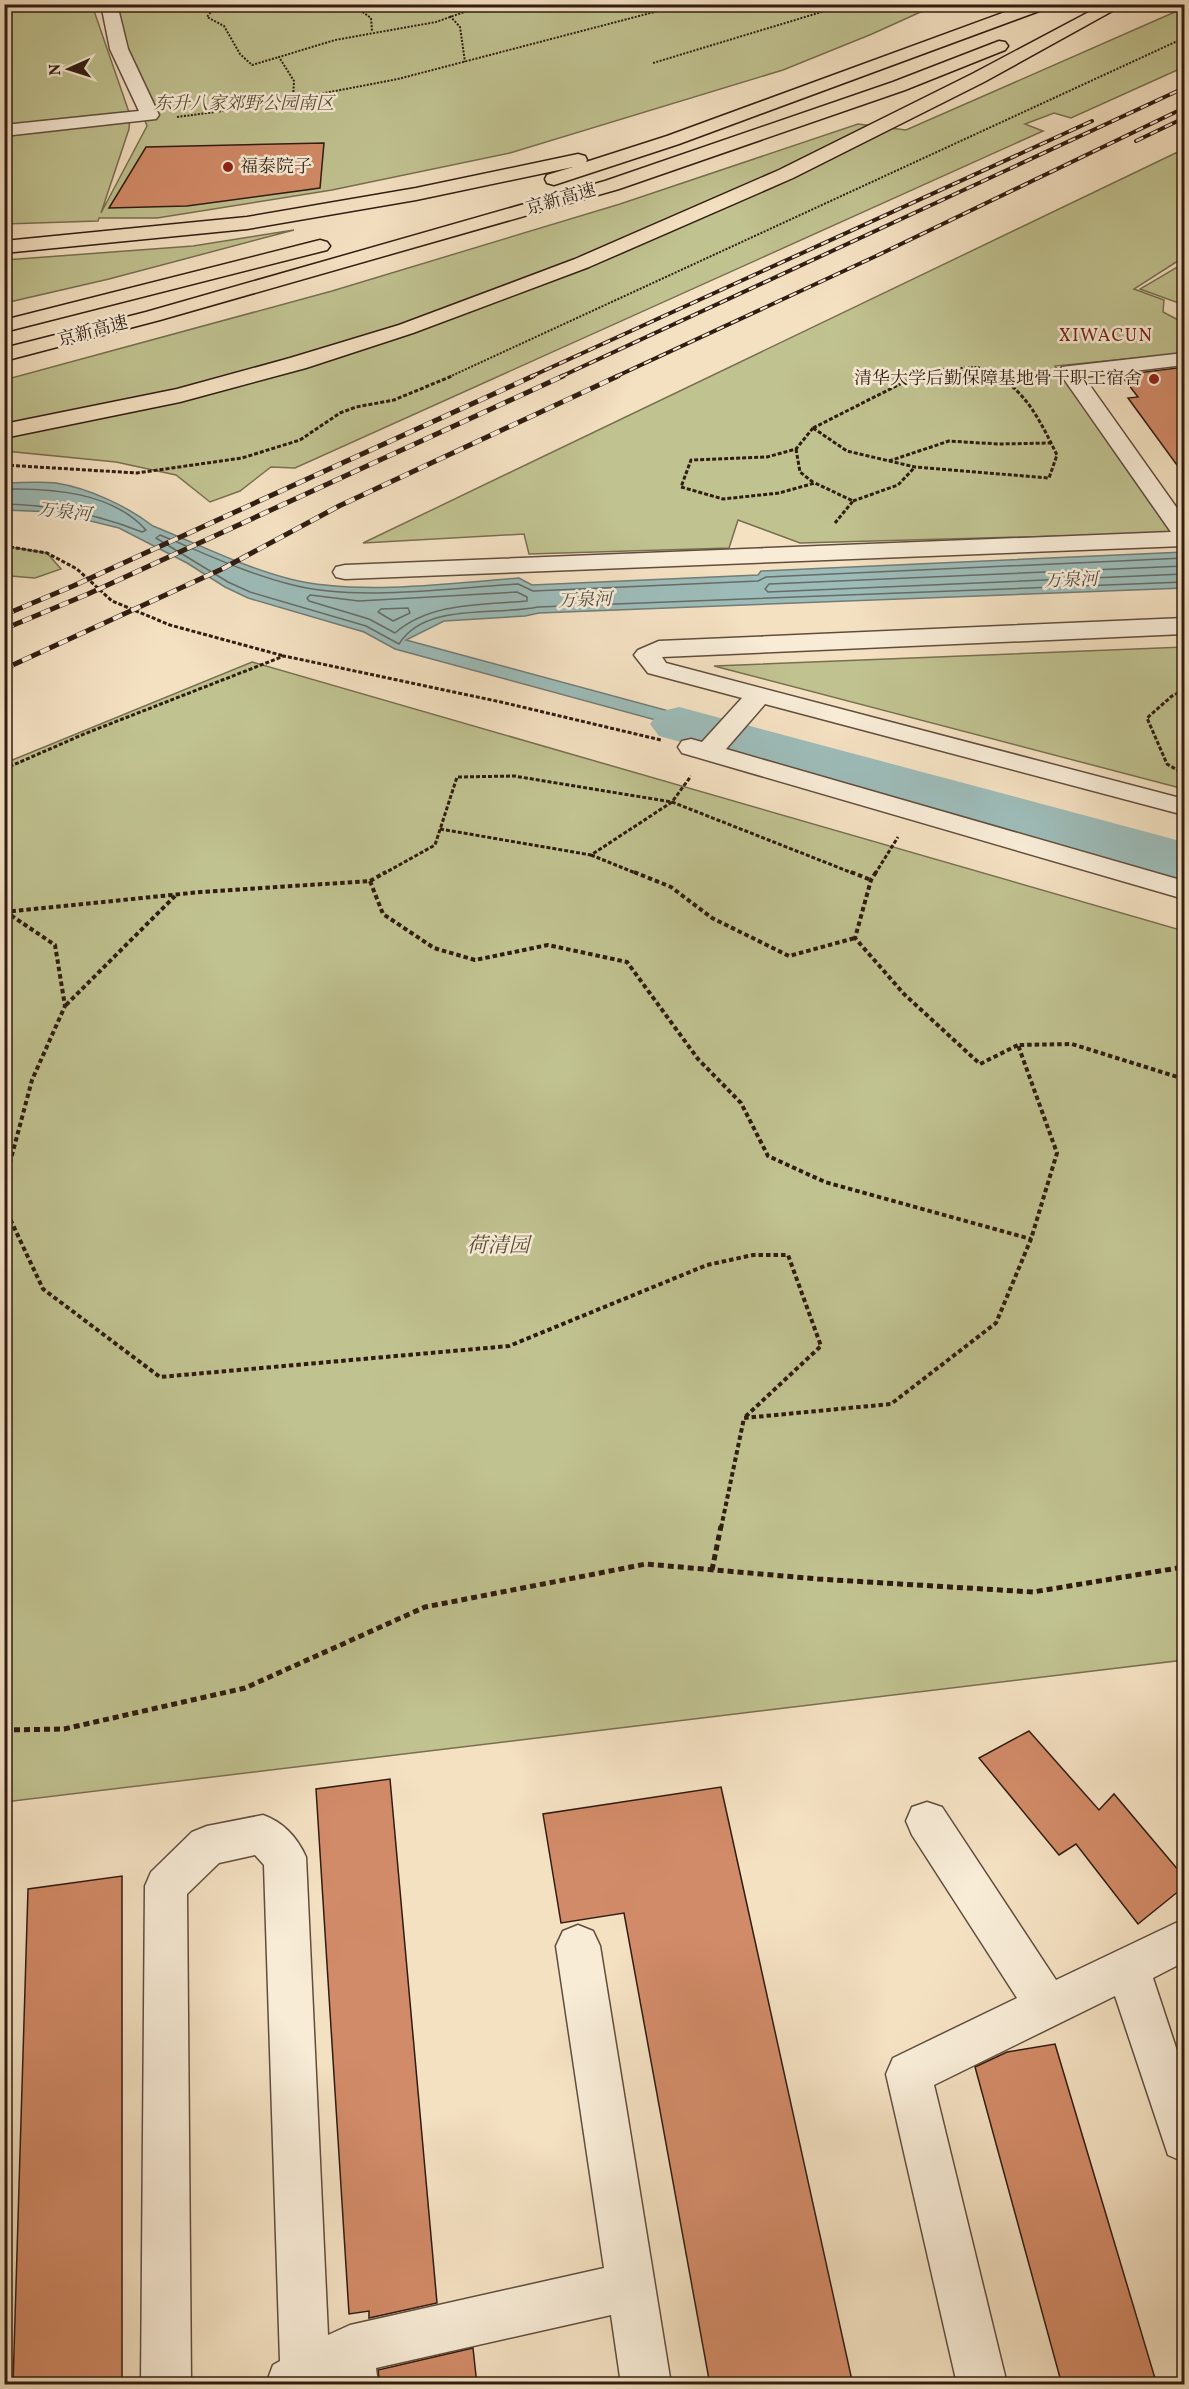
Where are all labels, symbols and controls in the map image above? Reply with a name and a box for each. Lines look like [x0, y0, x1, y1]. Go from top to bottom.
north arrow [39, 39, 99, 99]
text: N [45, 63, 67, 76]
park label: 东升八家郊野公园南区 [154, 92, 336, 117]
place label: 福泰院子 [240, 155, 312, 180]
marker: 福泰院子 [221, 160, 235, 174]
street label: 京新高速 [523, 178, 599, 222]
street label: 京新高速 [55, 311, 131, 353]
district label: XIWACUN [1059, 324, 1153, 349]
place label: 清华大学后勤保障基地骨干职工宿舍 [854, 367, 1142, 392]
marker: 清华大学后勤保障基地骨干职工宿舍 [1147, 372, 1161, 386]
water label: 万泉河 [36, 498, 95, 529]
water label: 万泉河 [1044, 567, 1101, 594]
water label: 万泉河 [558, 587, 615, 614]
park label: 荷清园 [467, 1232, 532, 1261]

